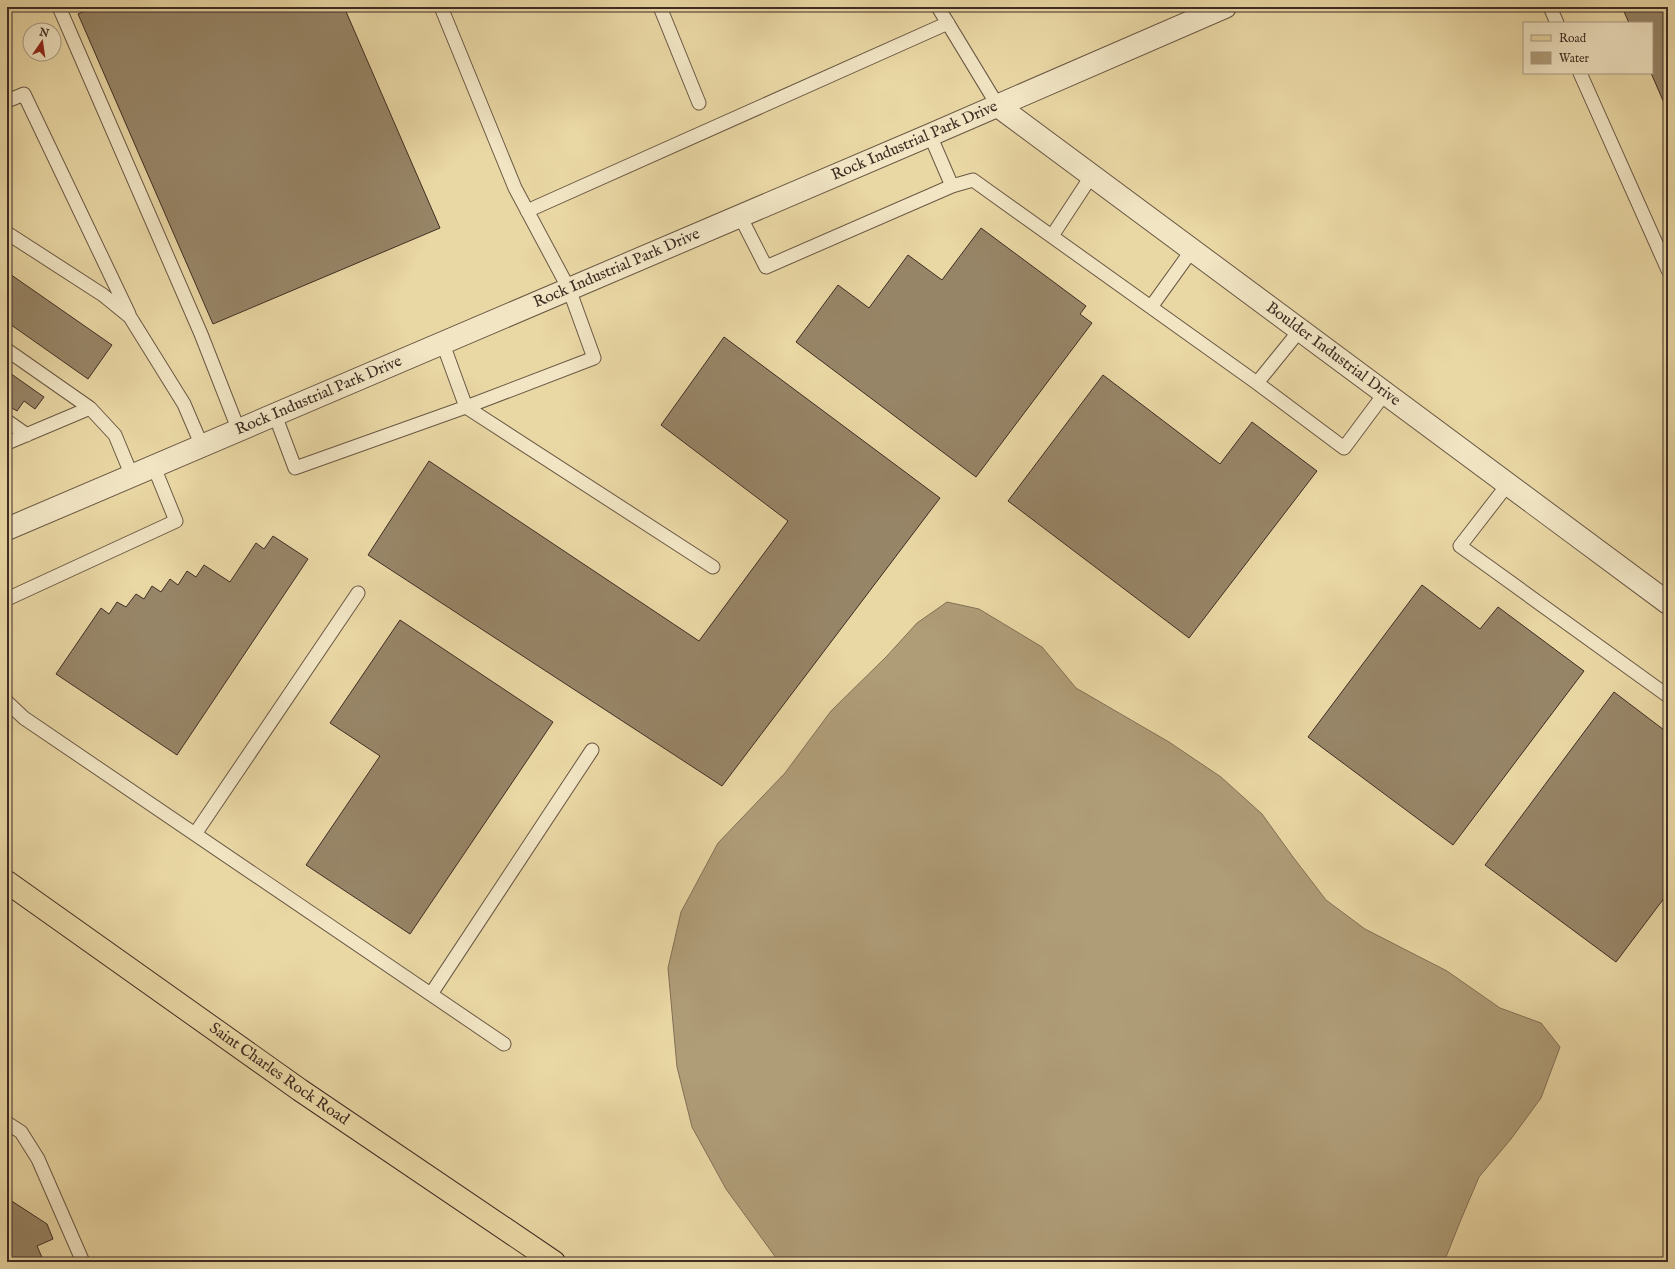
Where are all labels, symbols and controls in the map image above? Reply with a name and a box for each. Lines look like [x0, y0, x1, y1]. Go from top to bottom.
north arrow [22, 22, 62, 62]
legend [1523, 22, 1653, 74]
text: N [37, 25, 51, 41]
text: Road [1559, 31, 1587, 46]
text: Water [1559, 51, 1590, 66]
street label: Rock Industrial Park Drive [828, 97, 1001, 186]
street label: Rock Industrial Park Drive [530, 224, 703, 313]
street label: Boulder Industrial Drive [1262, 298, 1404, 411]
street label: Rock Industrial Park Drive [232, 352, 405, 440]
street label: Saint Charles Rock Road [205, 1018, 353, 1130]

